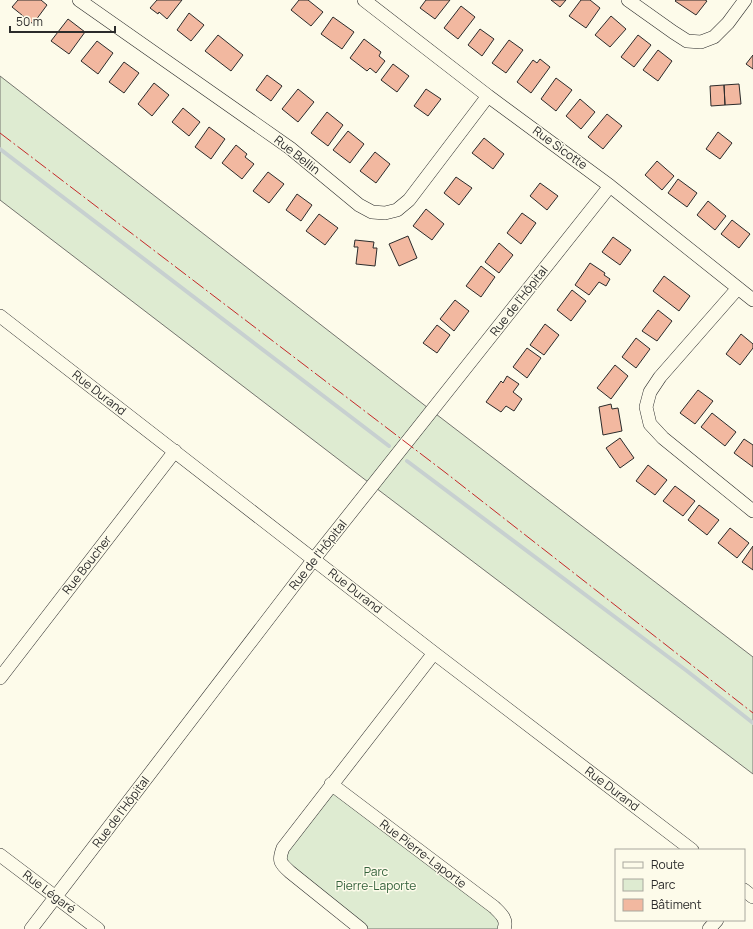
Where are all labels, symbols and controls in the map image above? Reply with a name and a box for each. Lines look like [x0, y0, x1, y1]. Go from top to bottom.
scale bar [10, 8, 115, 34]
text: 50 m [16, 13, 43, 30]
street label: Rue Sicotte [529, 122, 591, 173]
street label: Rue Bellin [271, 131, 324, 178]
street label: Rue de l'Hôpital [486, 262, 552, 339]
street label: Rue Durand [69, 366, 130, 419]
street label: Rue de l'Hôpital [285, 516, 351, 593]
street label: Rue Boucher [58, 531, 116, 598]
street label: Rue Durand [325, 564, 386, 617]
street label: Rue Durand [582, 762, 643, 815]
street label: Rue de l'Hôpital [88, 773, 153, 851]
street label: Rue Pierre-Laporte [376, 815, 470, 892]
legend [615, 849, 745, 921]
text: Route [651, 856, 684, 873]
park label: Parc Pierre-Laporte [336, 863, 416, 894]
street label: Rue Légaré [19, 866, 79, 917]
text: Parc [651, 876, 676, 893]
text: Bâtiment [651, 896, 702, 913]

